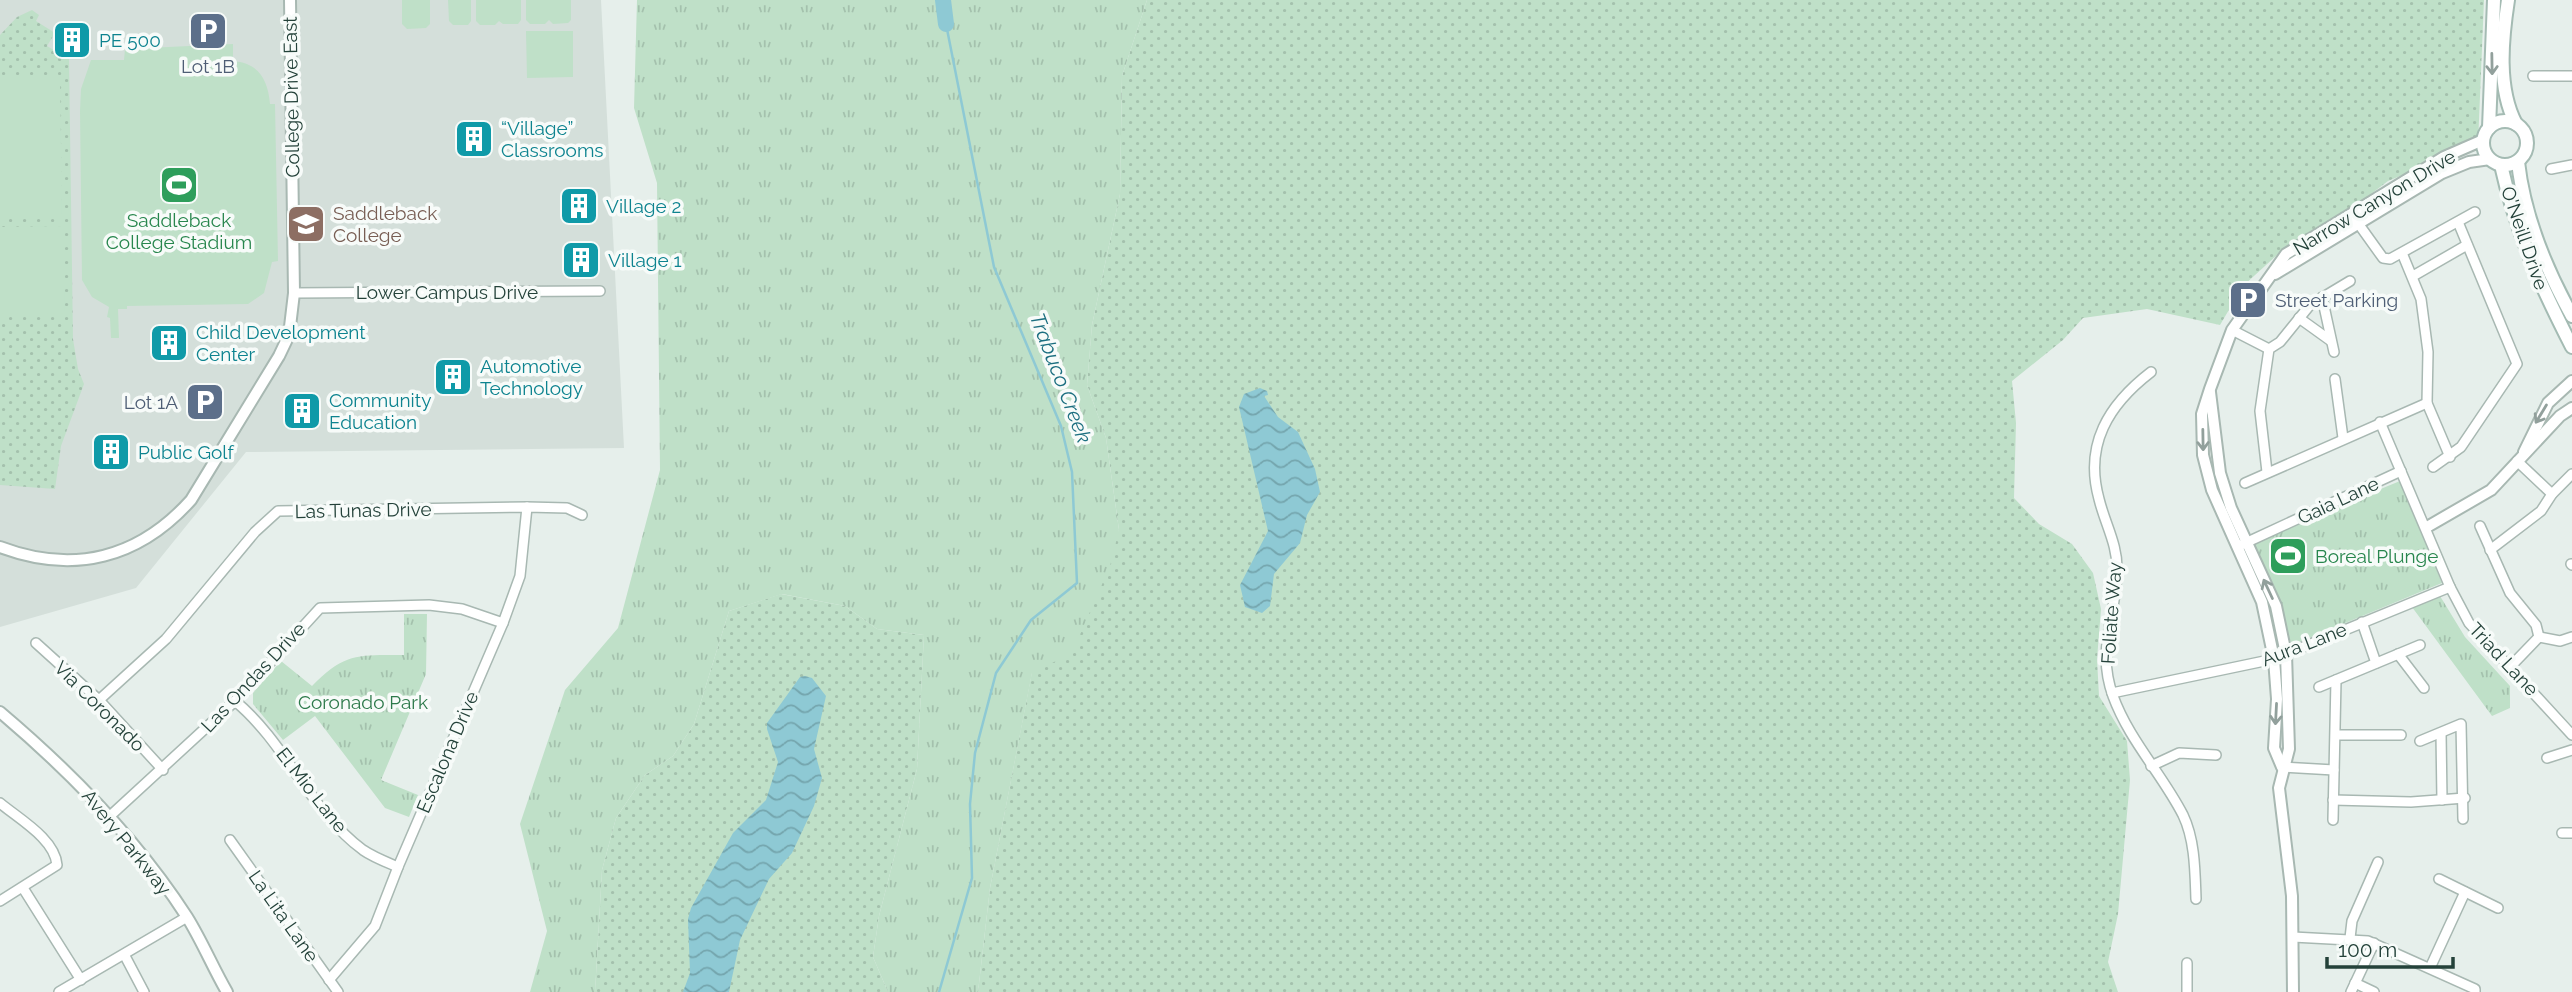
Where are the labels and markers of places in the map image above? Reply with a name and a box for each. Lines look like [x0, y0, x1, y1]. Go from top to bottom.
parking icon: Lot 1B [187, 10, 229, 52]
building icon: PE 500 [51, 19, 93, 61]
place label: PE 500 [99, 29, 161, 51]
place label: Lot 1B [181, 55, 235, 77]
place label: “Village” Classrooms [501, 117, 604, 161]
building icon: “Village” Classrooms [453, 118, 495, 160]
sports icon: Saddleback College Stadium [158, 164, 200, 206]
building icon: Village 2 [558, 185, 600, 227]
place label: Village 2 [606, 195, 681, 217]
place label: Saddleback College [333, 202, 437, 246]
school or university icon: Saddleback College [285, 203, 327, 245]
place label: Saddleback College Stadium [106, 209, 252, 253]
building icon: Village 1 [560, 239, 602, 281]
place label: Village 1 [608, 249, 682, 271]
parking icon: Street Parking [2227, 279, 2269, 321]
place label: Street Parking [2275, 289, 2398, 311]
place label: Child Development Center [196, 321, 366, 365]
building icon: Child Development Center [148, 322, 190, 364]
place label: Automotive Technology [480, 355, 583, 399]
building icon: Automotive Technology [432, 356, 474, 398]
parking icon: Lot 1A [184, 381, 226, 423]
place label: Community Education [329, 389, 431, 433]
building icon: Community Education [281, 390, 323, 432]
place label: Lot 1A [124, 391, 178, 413]
building icon: Public Golf [90, 431, 132, 473]
place label: Public Golf [138, 441, 234, 463]
sports icon: Boreal Plunge [2267, 535, 2309, 577]
place label: Boreal Plunge [2315, 545, 2439, 567]

